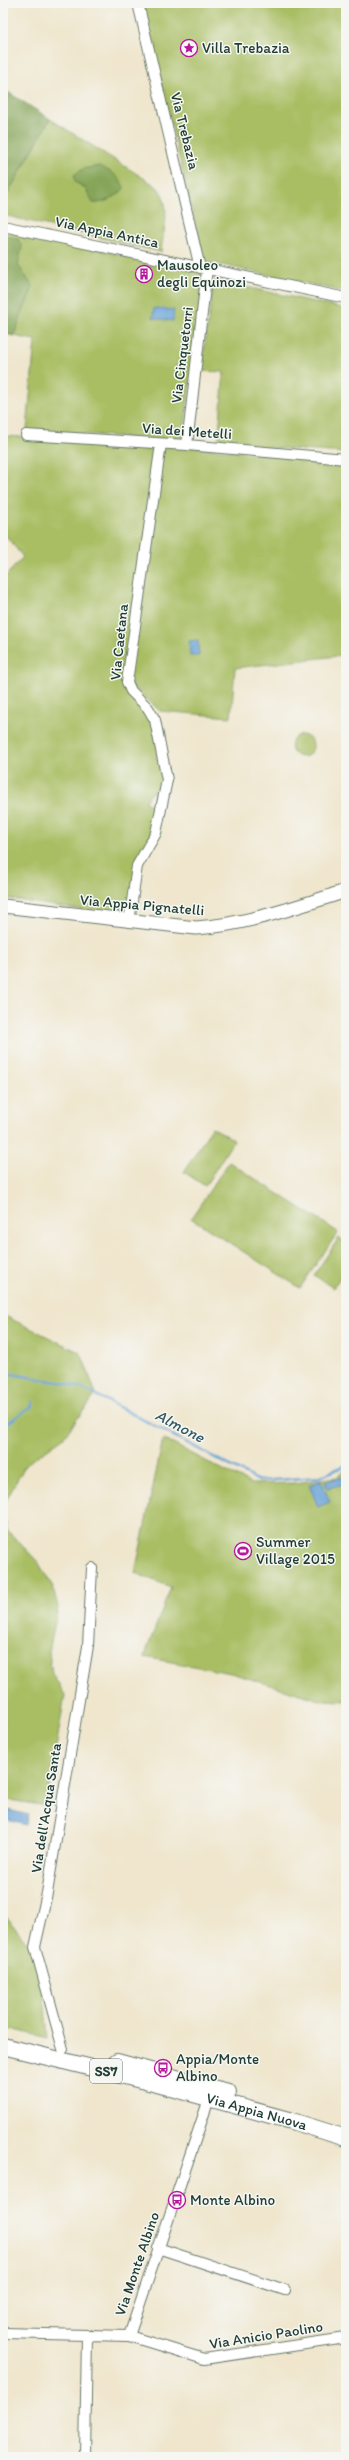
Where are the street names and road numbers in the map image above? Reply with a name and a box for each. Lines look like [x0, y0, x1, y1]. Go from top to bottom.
street label: Via Trebazia [167, 90, 203, 172]
street label: Via Appia Antica [54, 212, 161, 252]
street label: Via Cinquetorri [167, 306, 197, 404]
street label: Via dei Metelli [141, 419, 233, 443]
street label: Via Caetana [106, 603, 132, 681]
street label: Via Appia Pignatelli [79, 891, 205, 919]
street label: Via dell'Acqua Santa [27, 1741, 65, 1874]
road number: SS7 [90, 2059, 122, 2083]
street label: Via Appia Nuova [204, 2089, 310, 2134]
street label: Via Monte Albino [111, 2210, 163, 2318]
street label: Via Anicio Paolino [208, 2317, 324, 2353]

